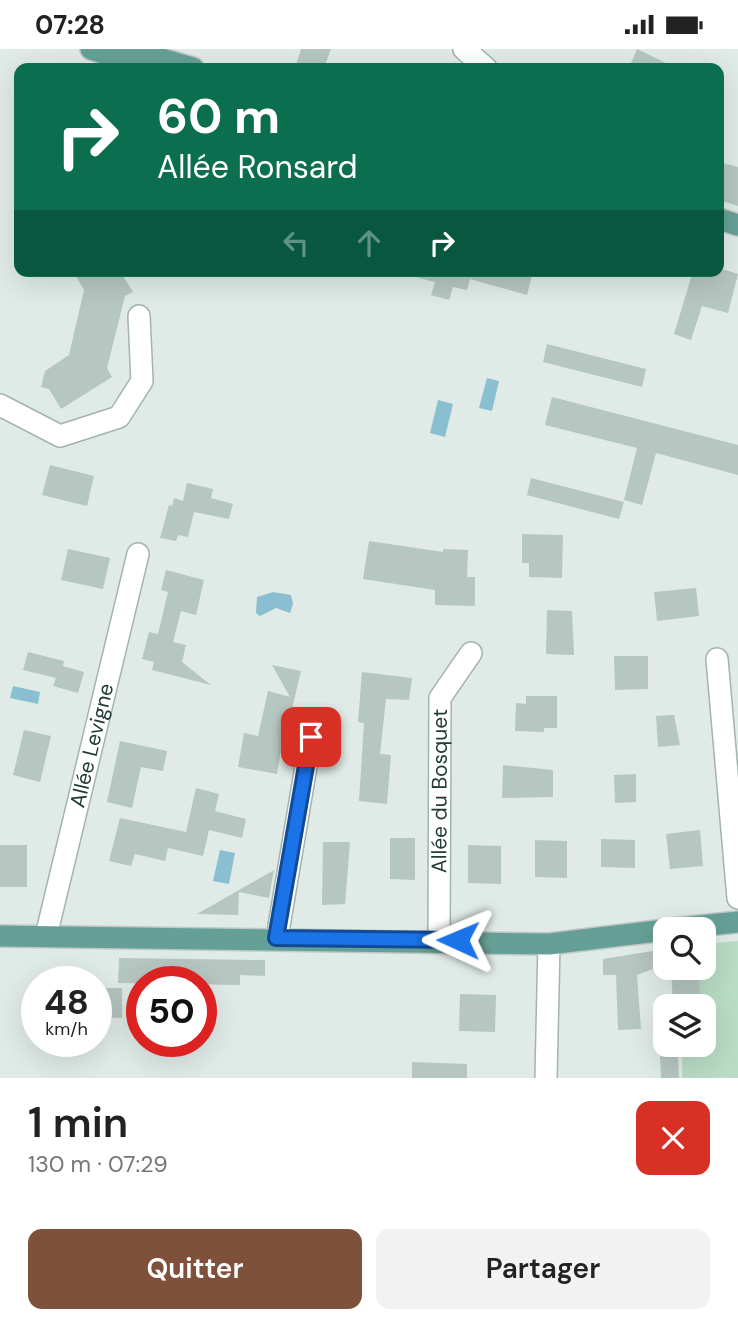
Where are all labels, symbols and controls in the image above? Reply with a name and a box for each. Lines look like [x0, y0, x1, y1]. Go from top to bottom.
text: 07:28 [35, 8, 105, 42]
text: 60 m [157, 84, 280, 148]
icon: right [42, 91, 133, 182]
text: Allée Ronsard [157, 146, 358, 188]
icon: left [277, 224, 315, 262]
icon: ahead [350, 224, 388, 262]
icon: right [423, 224, 461, 262]
street label: Allée Levigne [63, 680, 120, 810]
pin [281, 707, 341, 767]
street label: Allée du Bosquet [425, 709, 454, 873]
icon: arrive [292, 718, 330, 756]
position arrow [421, 903, 495, 977]
map controls [653, 917, 716, 1057]
button: search [653, 917, 716, 980]
speed limit sign: 50 [126, 966, 217, 1057]
text: 48 [44, 979, 89, 1025]
button: layers [653, 994, 716, 1057]
text: km/h [45, 1017, 88, 1041]
text: 1 min [28, 1095, 128, 1150]
button: close [636, 1101, 710, 1175]
text: 130 m · 07:29 [28, 1149, 168, 1179]
button: Quitter [28, 1229, 362, 1309]
button: Partager [376, 1229, 710, 1309]

